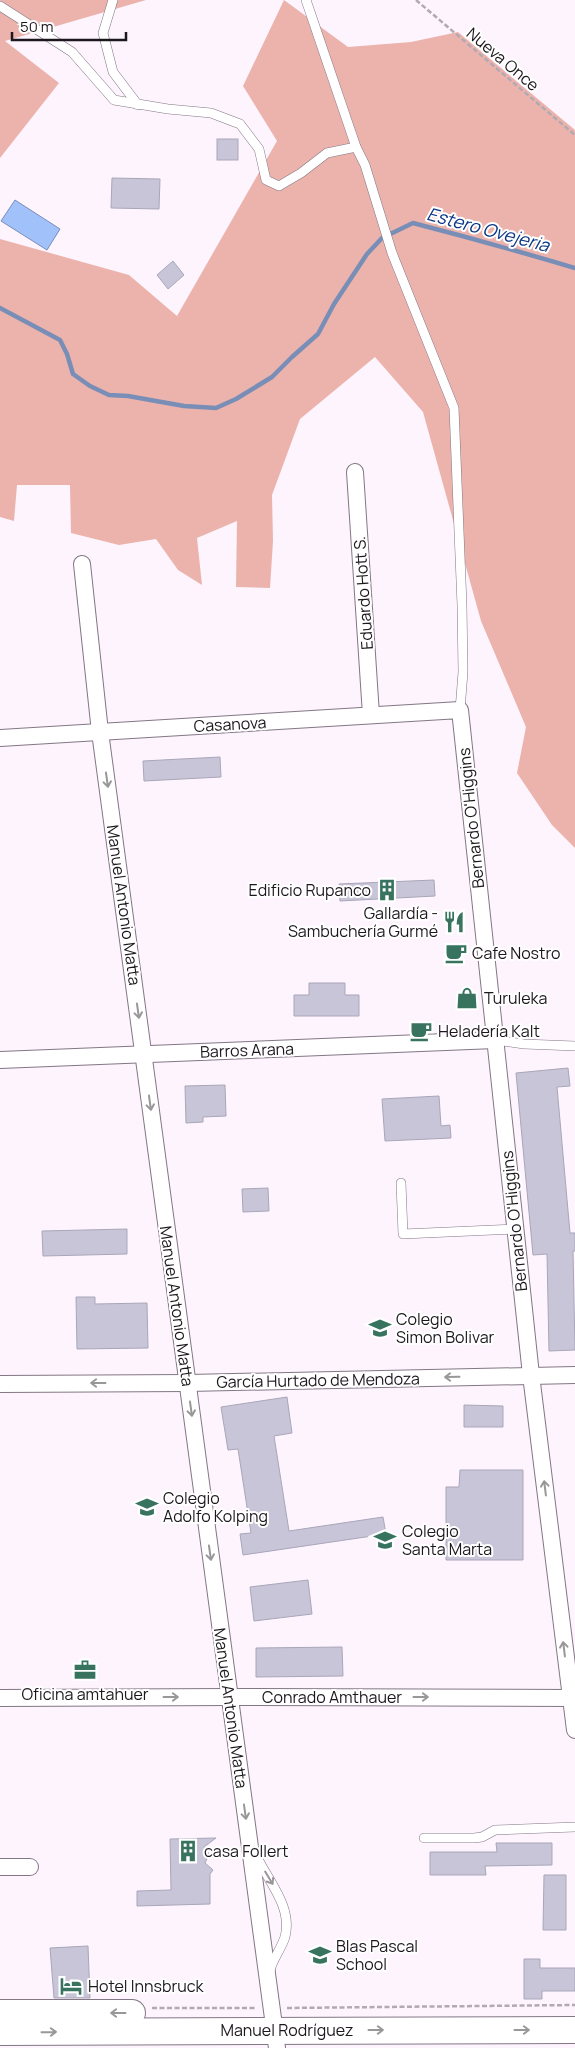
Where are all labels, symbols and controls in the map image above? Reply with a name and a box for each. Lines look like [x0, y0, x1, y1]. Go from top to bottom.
scale bar [12, 10, 126, 42]
text: 50 m [20, 16, 54, 37]
street label: Nueva Once [462, 22, 544, 96]
water label: Estero Ovejeria [424, 201, 553, 257]
street label: Eduardo Hott S. [348, 535, 378, 651]
street label: Casanova [193, 711, 267, 737]
street label: Bernardo O'Higgins [453, 747, 489, 889]
one-way arrow [102, 772, 112, 788]
street label: Manuel Antonio Matta [102, 823, 146, 987]
building icon: Edificio Rupanco [374, 877, 400, 903]
place label: Edificio Rupanco [249, 879, 371, 901]
place label: Gallardía - Sambuchería Gurmé [288, 902, 438, 942]
restaurant icon: Gallardía - Sambuchería Gurmé [441, 909, 467, 935]
cafe icon: Cafe Nostro [443, 940, 469, 966]
place label: Cafe Nostro [472, 942, 560, 964]
shop icon: Turuleka [454, 985, 480, 1011]
place label: Turuleka [484, 987, 547, 1009]
one-way arrow [133, 1002, 143, 1018]
cafe icon: Heladería Kalt [408, 1018, 434, 1044]
place label: Heladería Kalt [438, 1020, 540, 1042]
street label: Barros Arana [200, 1037, 294, 1063]
one-way arrow [146, 1094, 156, 1110]
street label: Bernardo O'Higgins [496, 1150, 532, 1292]
street label: Manuel Antonio Matta [155, 1224, 199, 1388]
place label: Colegio Simon Bolivar [396, 1308, 495, 1348]
school or university icon: Colegio Simon Bolivar [367, 1315, 393, 1341]
street label: García Hurtado de Mendoza [216, 1367, 420, 1393]
one-way arrow [444, 1372, 460, 1382]
one-way arrow [90, 1378, 106, 1388]
one-way arrow [186, 1401, 196, 1417]
one-way arrow [539, 1480, 549, 1496]
place label: Colegio Adolfo Kolping [163, 1487, 268, 1527]
school or university icon: Colegio Adolfo Kolping [134, 1494, 160, 1520]
place label: Colegio Santa Marta [402, 1520, 492, 1560]
school or university icon: Colegio Santa Marta [372, 1527, 398, 1553]
one-way arrow [206, 1545, 216, 1561]
street label: Manuel Antonio Matta [209, 1626, 253, 1790]
one-way arrow [559, 1642, 569, 1658]
office icon: Oficina amtahuer [72, 1657, 98, 1683]
place label: Oficina amtahuer [21, 1683, 149, 1705]
street label: Conrado Amthauer [262, 1686, 402, 1708]
one-way arrow [162, 1692, 179, 1702]
one-way arrow [412, 1692, 429, 1702]
one-way arrow [240, 1804, 250, 1820]
building icon: casa Follert [175, 1838, 201, 1864]
place label: casa Follert [204, 1840, 288, 1862]
one-way arrow [264, 1871, 274, 1885]
place label: Blas Pascal School [336, 1935, 418, 1975]
school or university icon: Blas Pascal School [307, 1942, 333, 1968]
hotel icon: Hotel Innsbruck [58, 1973, 84, 1999]
place label: Hotel Innsbruck [88, 1975, 205, 1997]
one-way arrow [111, 2008, 127, 2018]
street label: Manuel Rodríguez [221, 2019, 353, 2041]
one-way arrow [367, 2025, 383, 2035]
one-way arrow [514, 2025, 530, 2035]
one-way arrow [40, 2027, 56, 2037]

